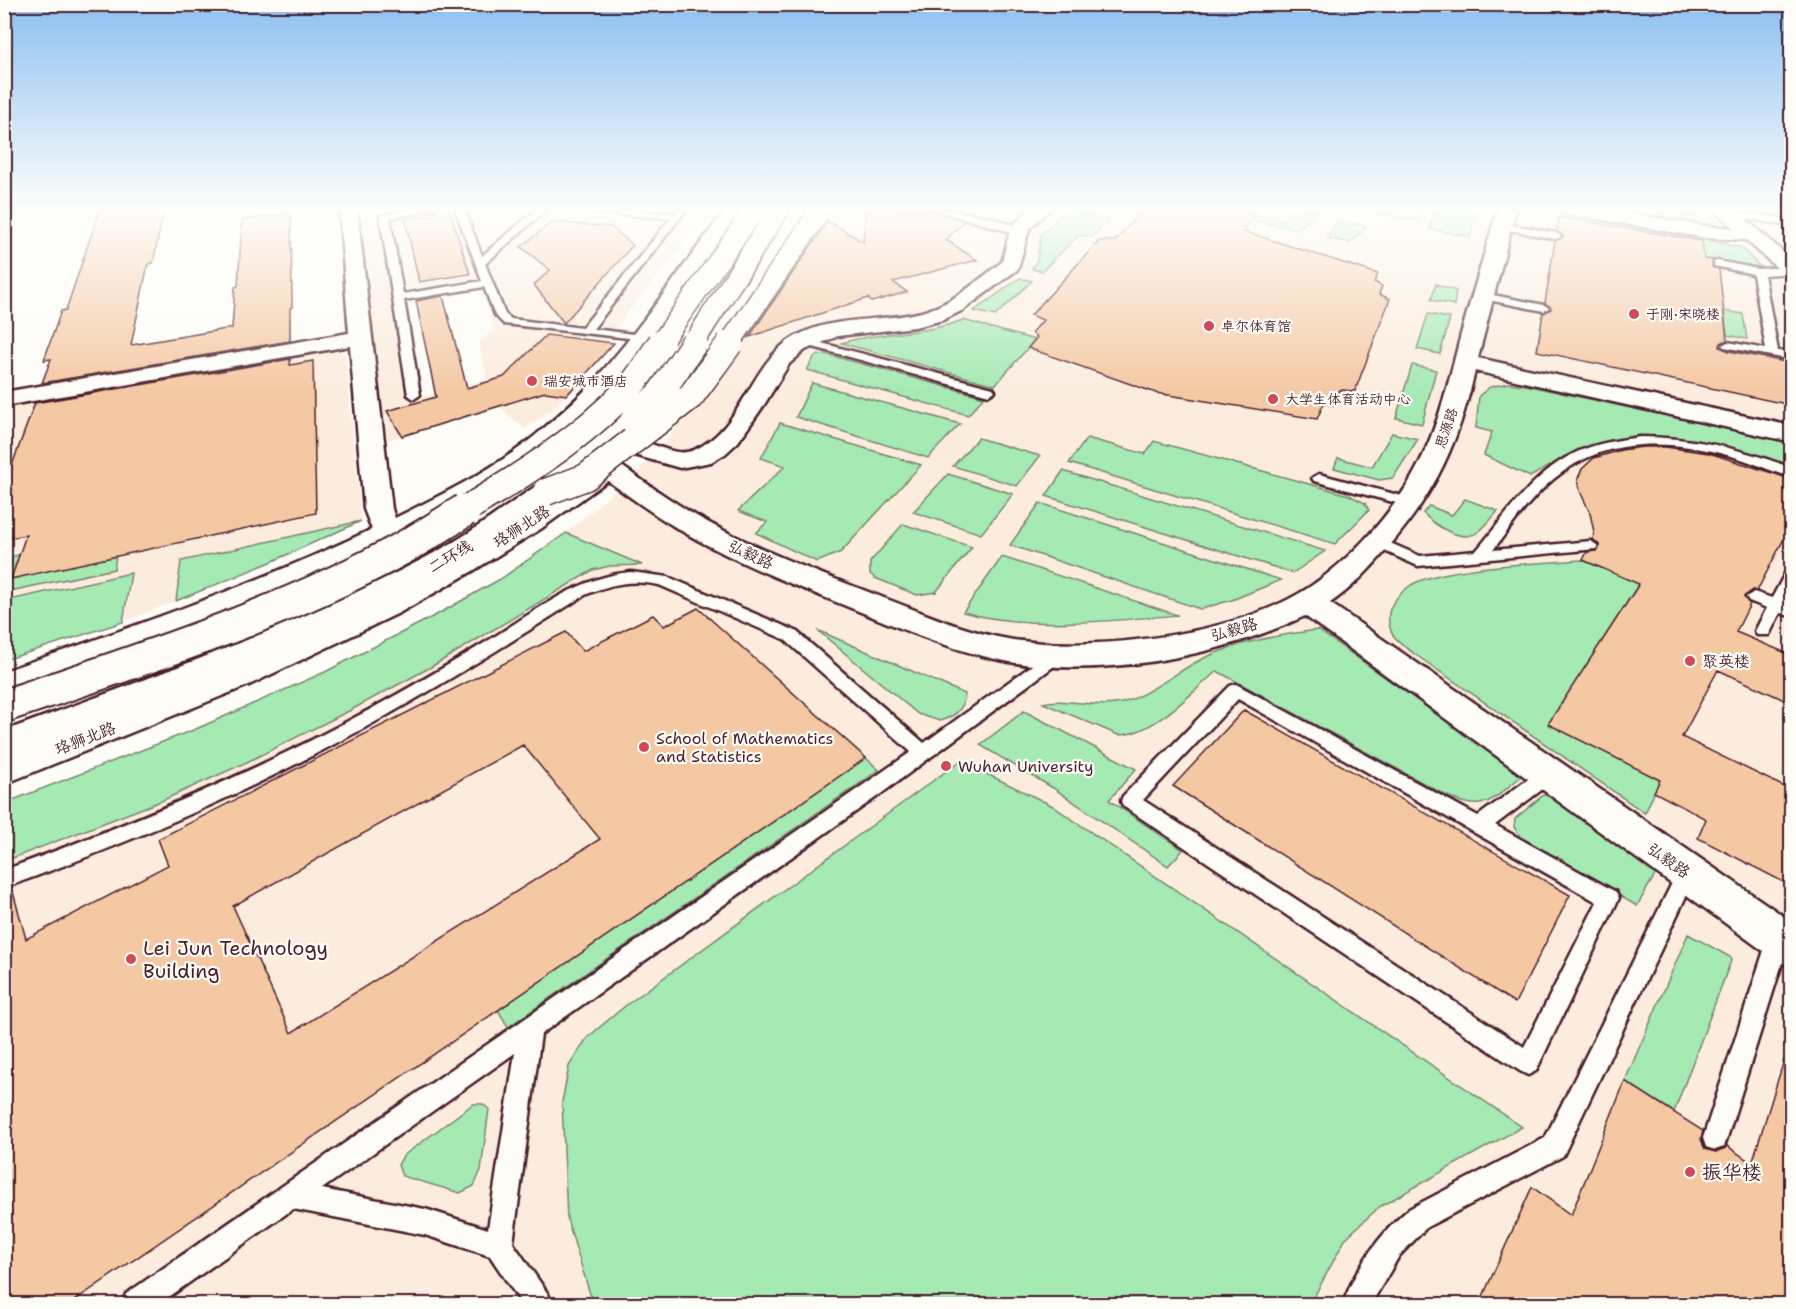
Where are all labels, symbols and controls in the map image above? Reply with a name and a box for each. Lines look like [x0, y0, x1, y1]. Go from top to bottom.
place label: 于刚·宋晓楼 [1646, 305, 1720, 323]
marker: 于刚·宋晓楼 [1627, 307, 1641, 321]
place label: 卓尔体育馆 [1221, 317, 1291, 335]
marker: 卓尔体育馆 [1202, 319, 1216, 333]
place label: 瑞安城市酒店 [543, 372, 628, 390]
marker: 瑞安城市酒店 [525, 374, 539, 388]
place label: 大学生体育活动中心 [1285, 390, 1411, 408]
marker: 大学生体育活动中心 [1266, 392, 1280, 406]
street label: 思源路 [1431, 405, 1461, 451]
street label: 珞狮北路 [489, 500, 554, 553]
street label: 二环线 [424, 535, 476, 578]
street label: 弘毅路 [725, 535, 777, 574]
street label: 弘毅路 [1208, 613, 1260, 646]
place label: 聚英楼 [1702, 651, 1750, 672]
marker: 聚英楼 [1683, 654, 1697, 668]
street label: 珞狮北路 [52, 717, 119, 760]
place label: School of Mathematics and Statistics [656, 728, 833, 767]
marker: School of Mathematics and Statistics [637, 740, 651, 754]
place label: Wuhan University [958, 756, 1093, 777]
marker: Wuhan University [939, 759, 953, 773]
street label: 弘毅路 [1643, 838, 1694, 883]
place label: Lei Jun Technology Building [143, 935, 328, 984]
marker: Lei Jun Technology Building [124, 952, 138, 966]
place label: 振华楼 [1702, 1159, 1762, 1185]
marker: 振华楼 [1683, 1165, 1697, 1179]

